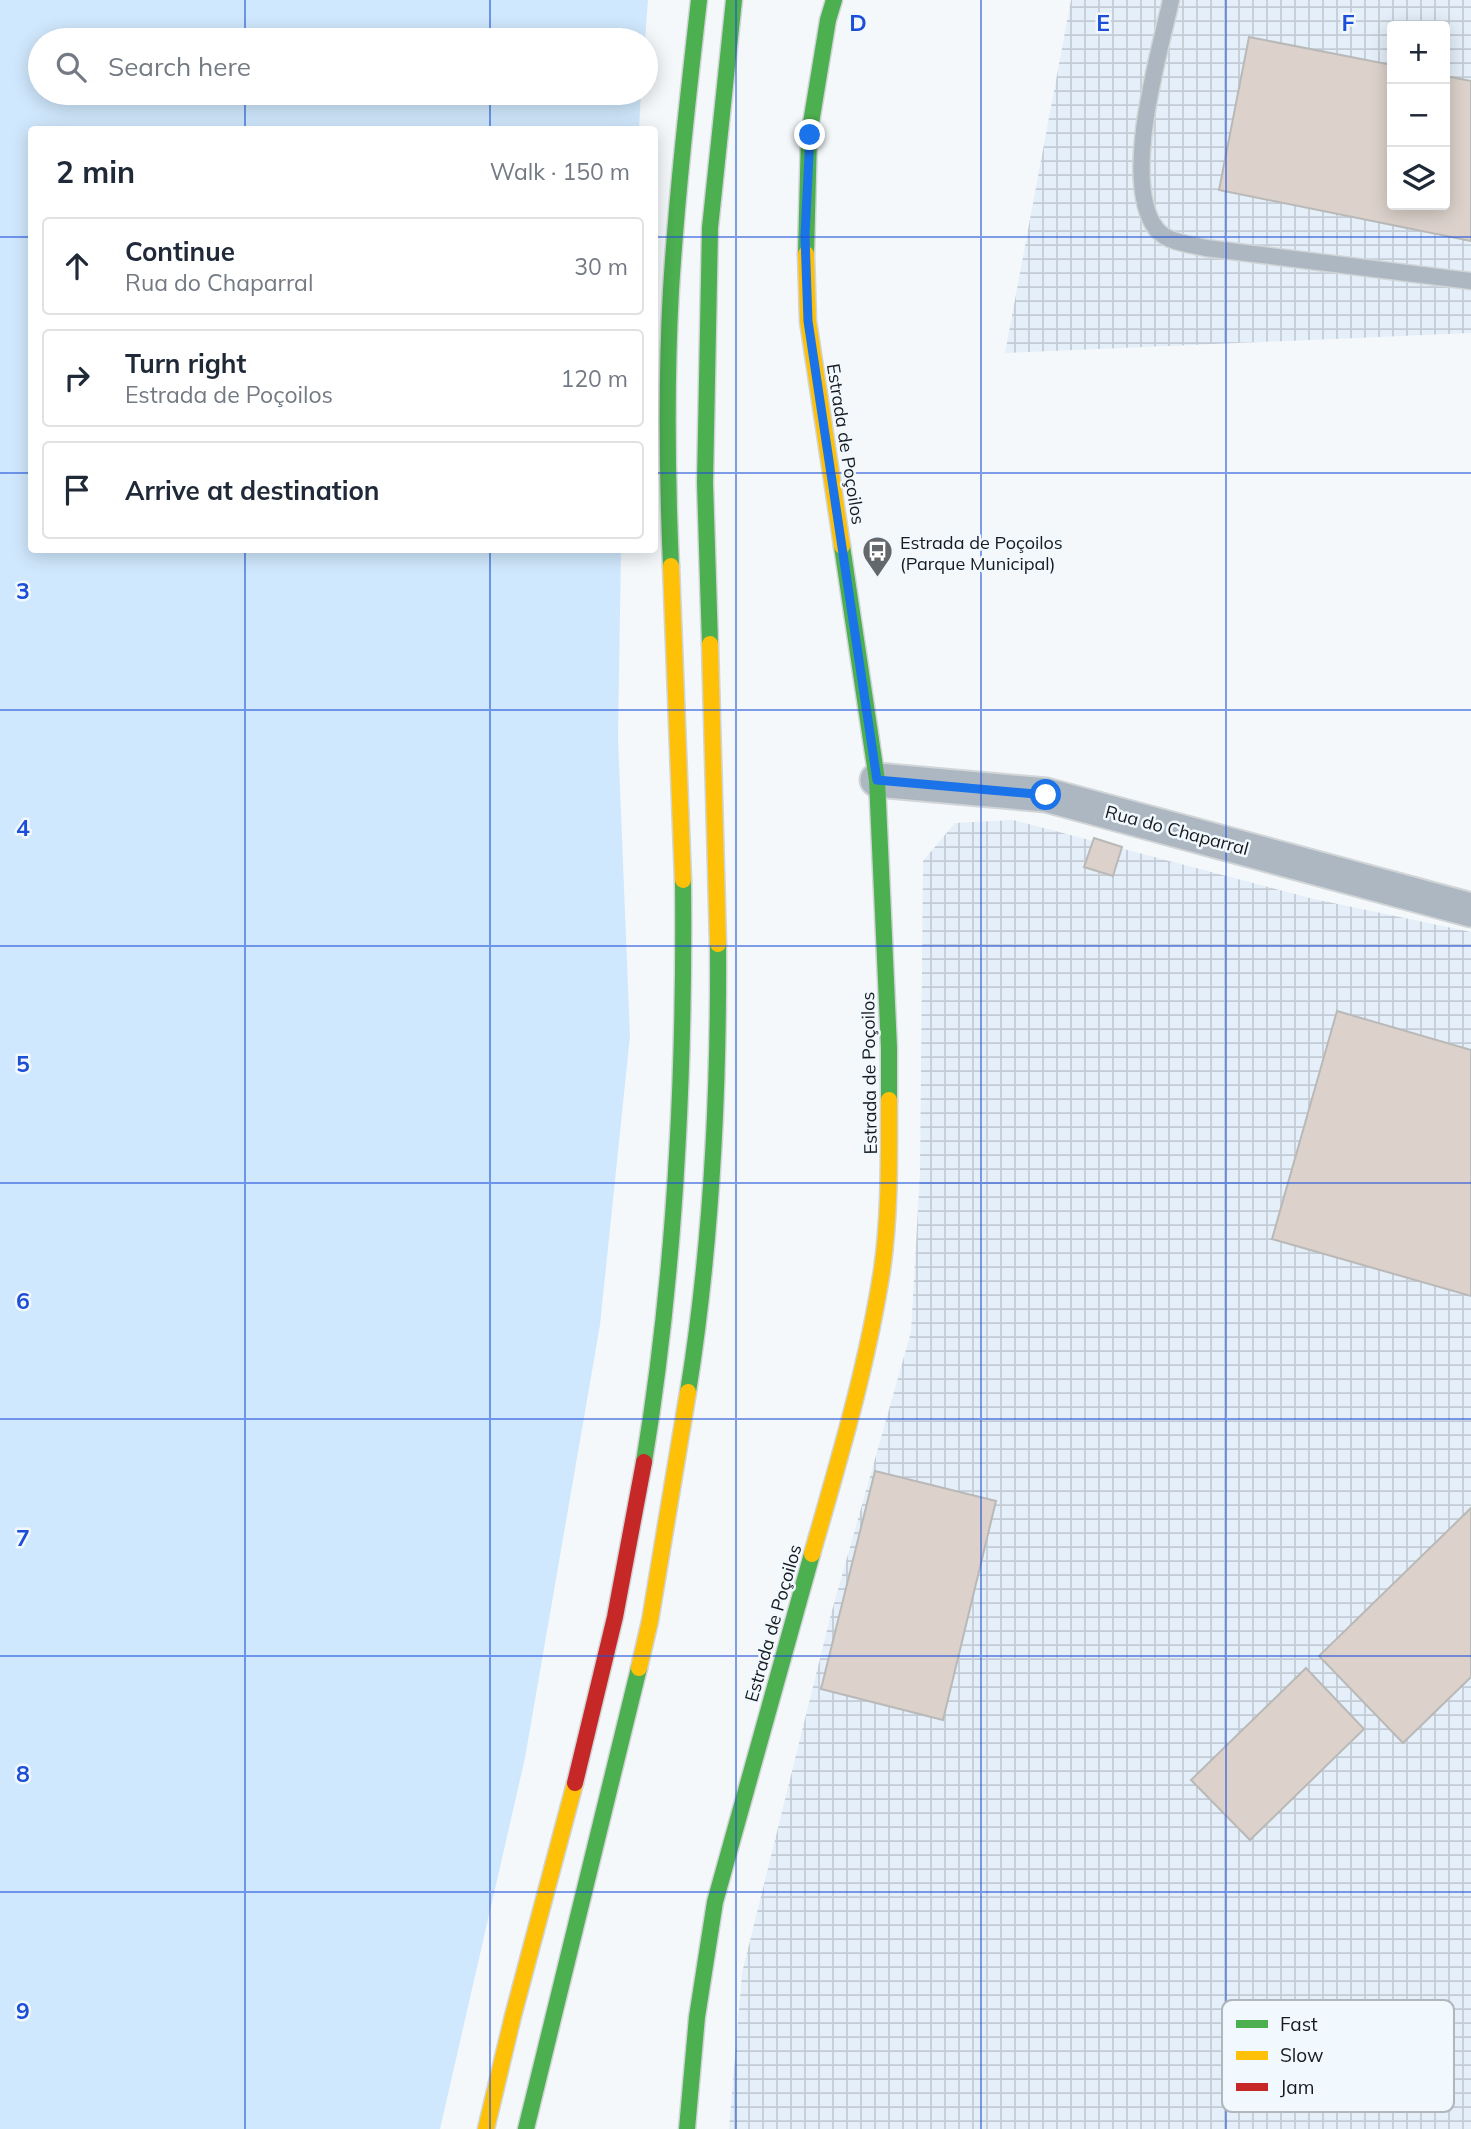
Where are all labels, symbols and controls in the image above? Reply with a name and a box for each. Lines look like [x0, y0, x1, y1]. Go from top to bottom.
text: D [849, 8, 867, 37]
text: E [1096, 8, 1110, 37]
text: F [1341, 8, 1355, 37]
map controls [1387, 21, 1450, 210]
button: + [1387, 21, 1450, 84]
search box [28, 28, 658, 105]
icon: search [52, 48, 90, 86]
text: Search here [108, 50, 251, 83]
button: − [1387, 84, 1450, 147]
route end [794, 119, 825, 150]
button: layers [1387, 147, 1450, 210]
text: 2 min [56, 153, 135, 191]
text: Walk · 150 m [490, 157, 630, 186]
text: Continue [125, 235, 235, 268]
icon: ahead [58, 247, 96, 285]
text: 30 m [574, 252, 628, 281]
text: Rua do Chaparral [125, 268, 313, 297]
text: Turn right [125, 347, 246, 380]
icon: right [58, 359, 96, 397]
street label: Estrada de Poçoilos [822, 362, 870, 526]
text: 120 m [560, 364, 628, 393]
text: Estrada de Poçoilos [125, 380, 333, 409]
icon: arrive [58, 471, 96, 509]
text: Arrive at destination [125, 474, 380, 507]
place label: Estrada de Poçoilos (Parque Municipal) [900, 531, 1063, 575]
bus stop icon: Estrada de Poçoilos (Parque Municipal) [860, 535, 894, 579]
text: 3 [16, 576, 30, 605]
route start [1030, 779, 1061, 810]
street label: Rua do Chaparral [1103, 800, 1251, 860]
text: 4 [16, 813, 30, 842]
street label: Estrada de Poçoilos [856, 991, 882, 1155]
text: 5 [16, 1049, 30, 1078]
text: 6 [16, 1286, 30, 1315]
text: 7 [16, 1523, 30, 1552]
street label: Estrada de Poçoilos [740, 1542, 807, 1704]
text: 8 [16, 1759, 30, 1788]
text: 9 [16, 1996, 30, 2025]
legend [1222, 2000, 1454, 2112]
text: Fast [1280, 2012, 1318, 2036]
text: Slow [1280, 2043, 1324, 2067]
text: Jam [1280, 2075, 1314, 2099]

